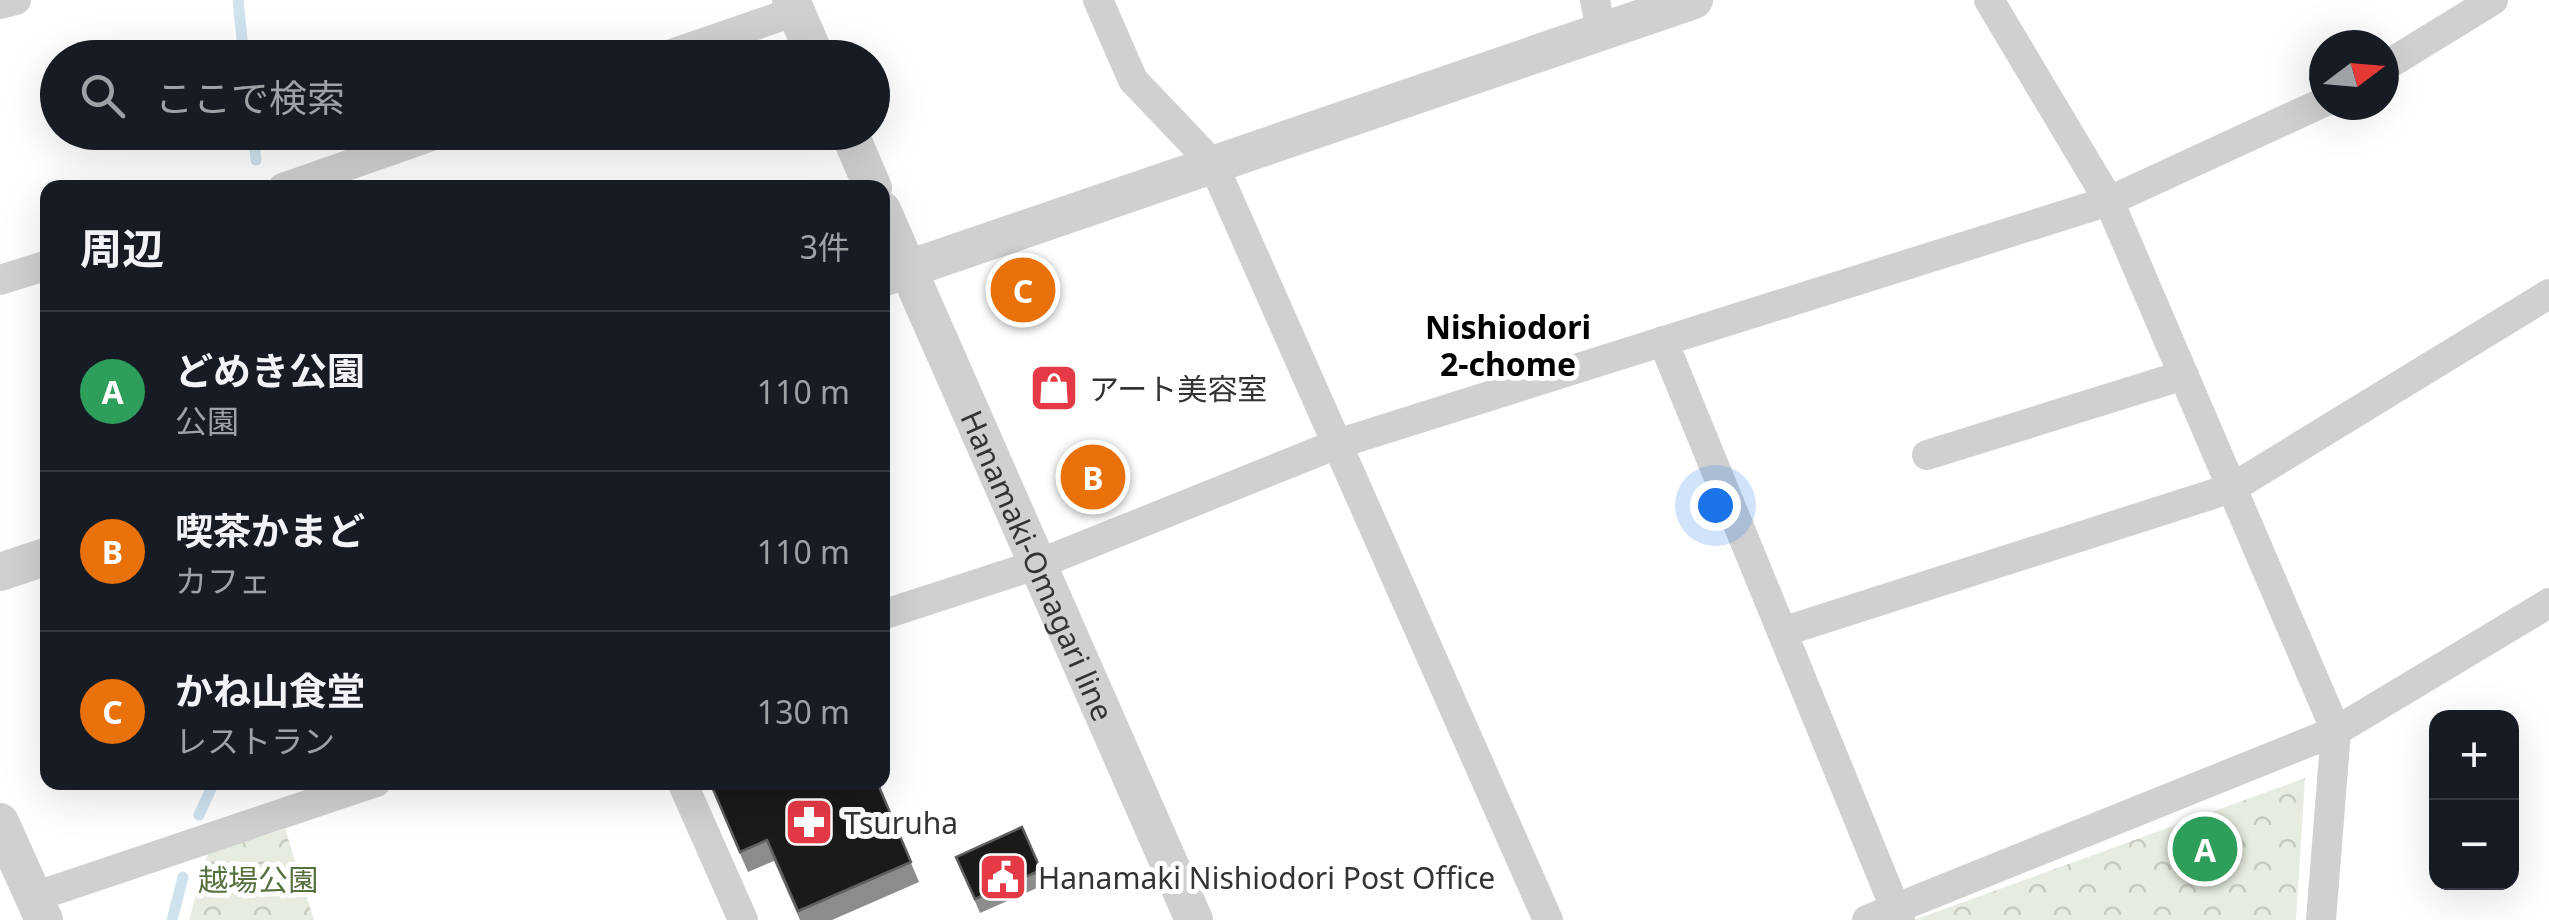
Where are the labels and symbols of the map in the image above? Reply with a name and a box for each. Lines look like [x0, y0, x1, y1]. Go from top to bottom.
north arrow [2309, 30, 2399, 120]
pin: C [990, 252, 1056, 328]
district label: Nishiodori 2-chome [1425, 305, 1591, 385]
shop icon: アート美容室 [1028, 362, 1080, 414]
place label: アート美容室 [1089, 368, 1267, 409]
street label: Hanamaki-Omagari line [952, 403, 1124, 727]
pin: B [1060, 440, 1126, 514]
your location [1690, 480, 1741, 531]
pharmacy icon: Tsuruha [783, 796, 835, 848]
place label: Tsuruha [844, 802, 958, 843]
pin: A [2172, 812, 2238, 886]
public building icon: Hanamaki Nishiodori Post Office [977, 851, 1029, 903]
place label: Hanamaki Nishiodori Post Office [1038, 857, 1495, 898]
park label: 越場公園 [198, 859, 318, 900]

